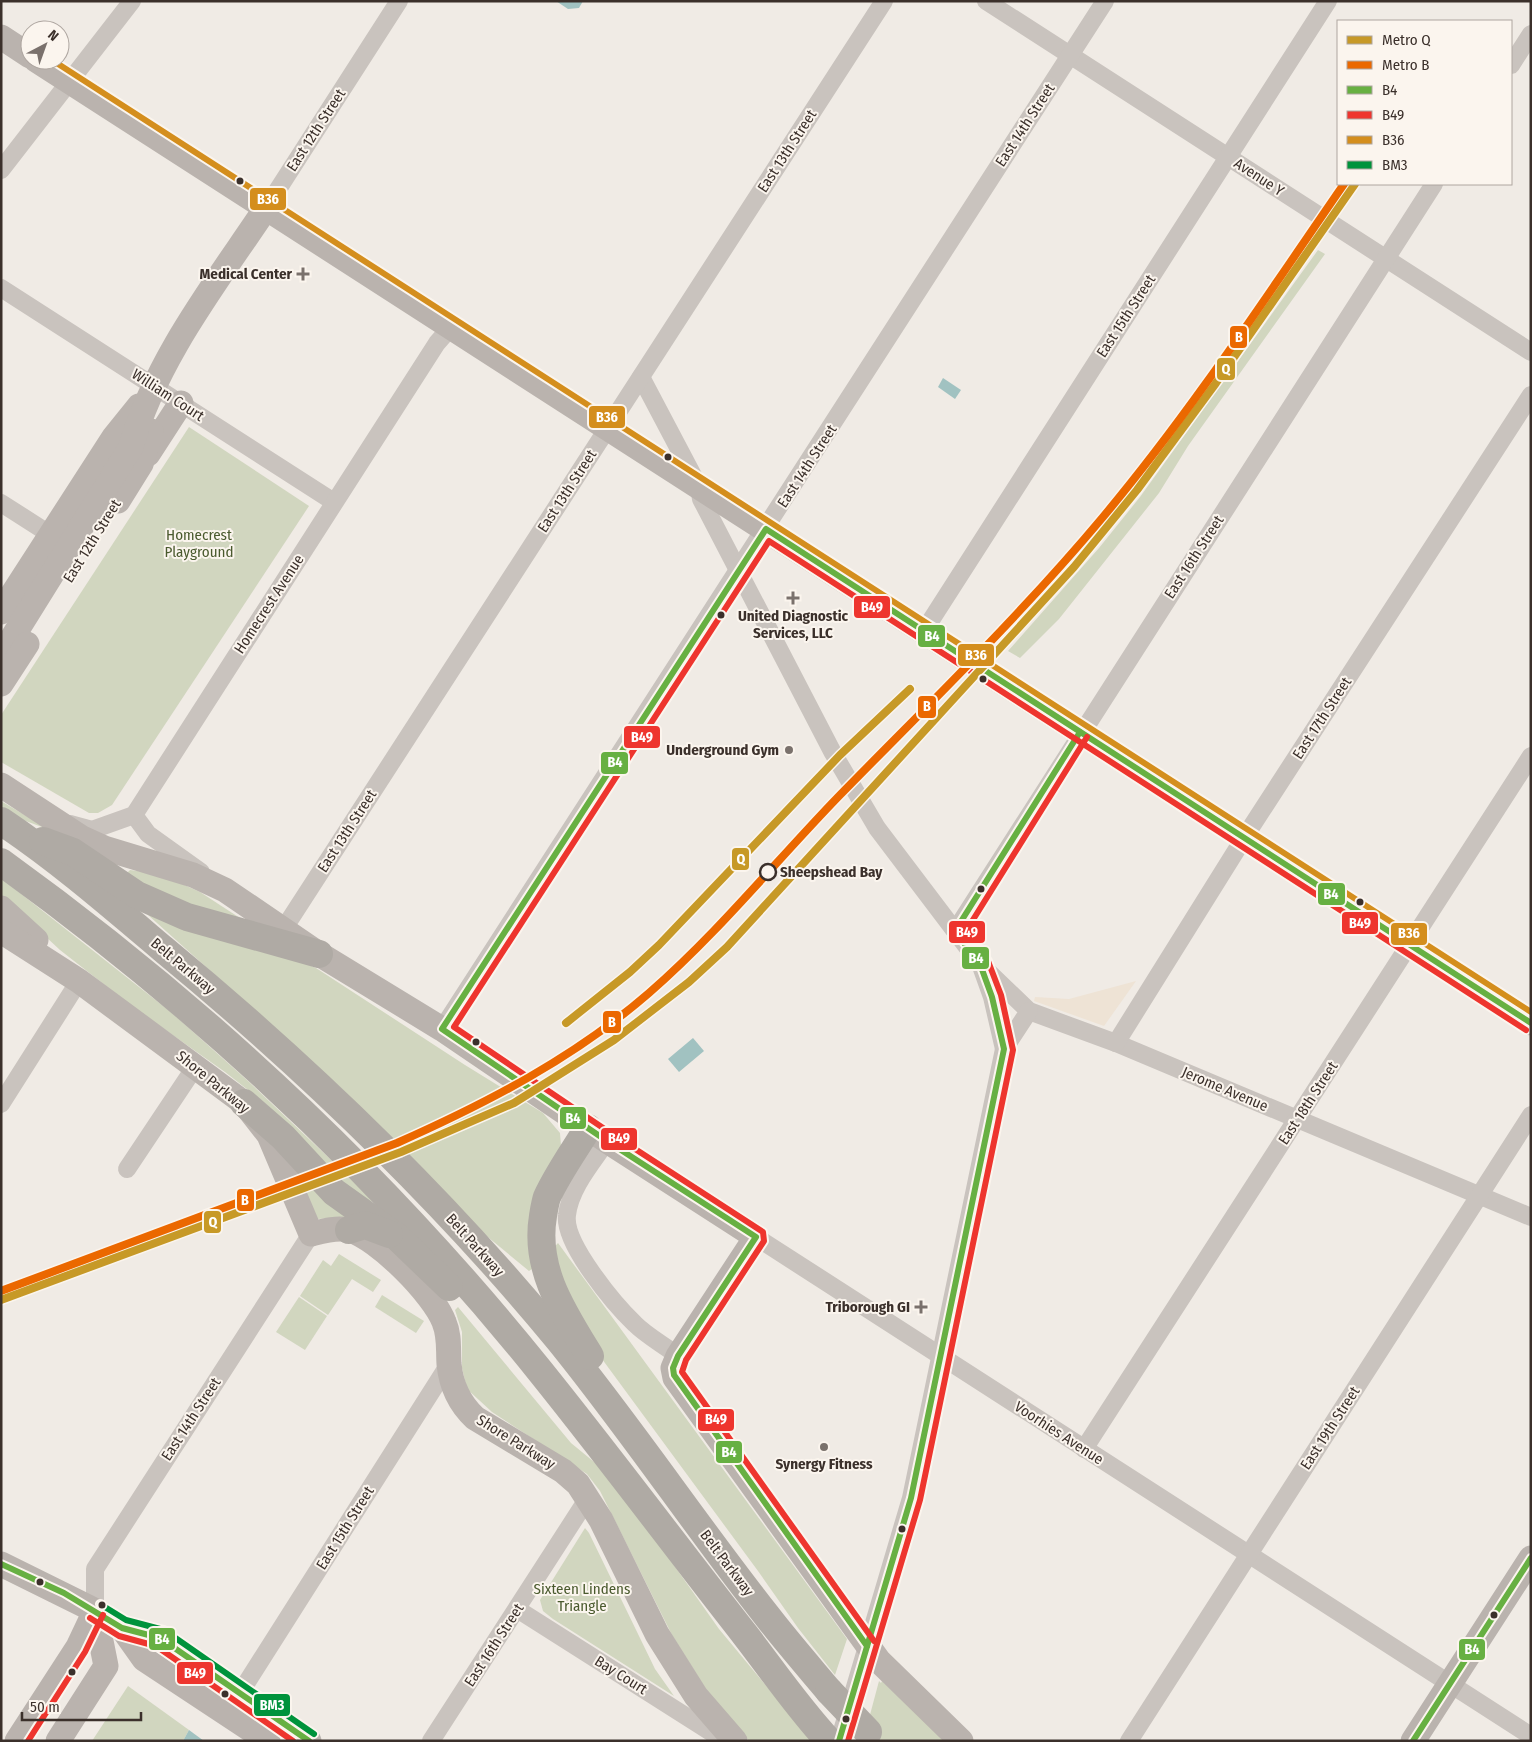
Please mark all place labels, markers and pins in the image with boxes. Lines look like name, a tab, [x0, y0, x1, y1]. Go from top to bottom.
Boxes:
unlabelled marker	[235, 176, 245, 186]
place label: Medical Center	[199, 265, 293, 283]
marker: Medical Center	[296, 267, 310, 281]
unlabelled marker	[663, 452, 673, 462]
marker: United Diagnostic Services, LLC	[786, 591, 800, 605]
place label: United Diagnostic Services, LLC	[738, 607, 849, 642]
unlabelled marker	[716, 610, 726, 620]
unlabelled marker	[978, 674, 988, 684]
place label: Underground Gym	[666, 741, 779, 759]
marker: Underground Gym	[783, 744, 795, 756]
marker: Sheepshead Bay	[759, 863, 777, 881]
place label: Sheepshead Bay	[780, 863, 883, 881]
unlabelled marker	[976, 884, 986, 894]
unlabelled marker	[1355, 897, 1365, 907]
unlabelled marker	[471, 1037, 481, 1047]
place label: Triborough GI	[825, 1298, 910, 1316]
marker: Triborough GI	[914, 1300, 928, 1314]
marker: Synergy Fitness	[818, 1441, 830, 1453]
place label: Synergy Fitness	[775, 1455, 873, 1473]
unlabelled marker	[897, 1524, 907, 1534]
unlabelled marker	[35, 1577, 45, 1587]
unlabelled marker	[97, 1600, 107, 1610]
unlabelled marker	[1489, 1610, 1499, 1620]
unlabelled marker	[67, 1667, 77, 1677]
unlabelled marker	[220, 1689, 230, 1699]
unlabelled marker	[841, 1714, 851, 1724]

